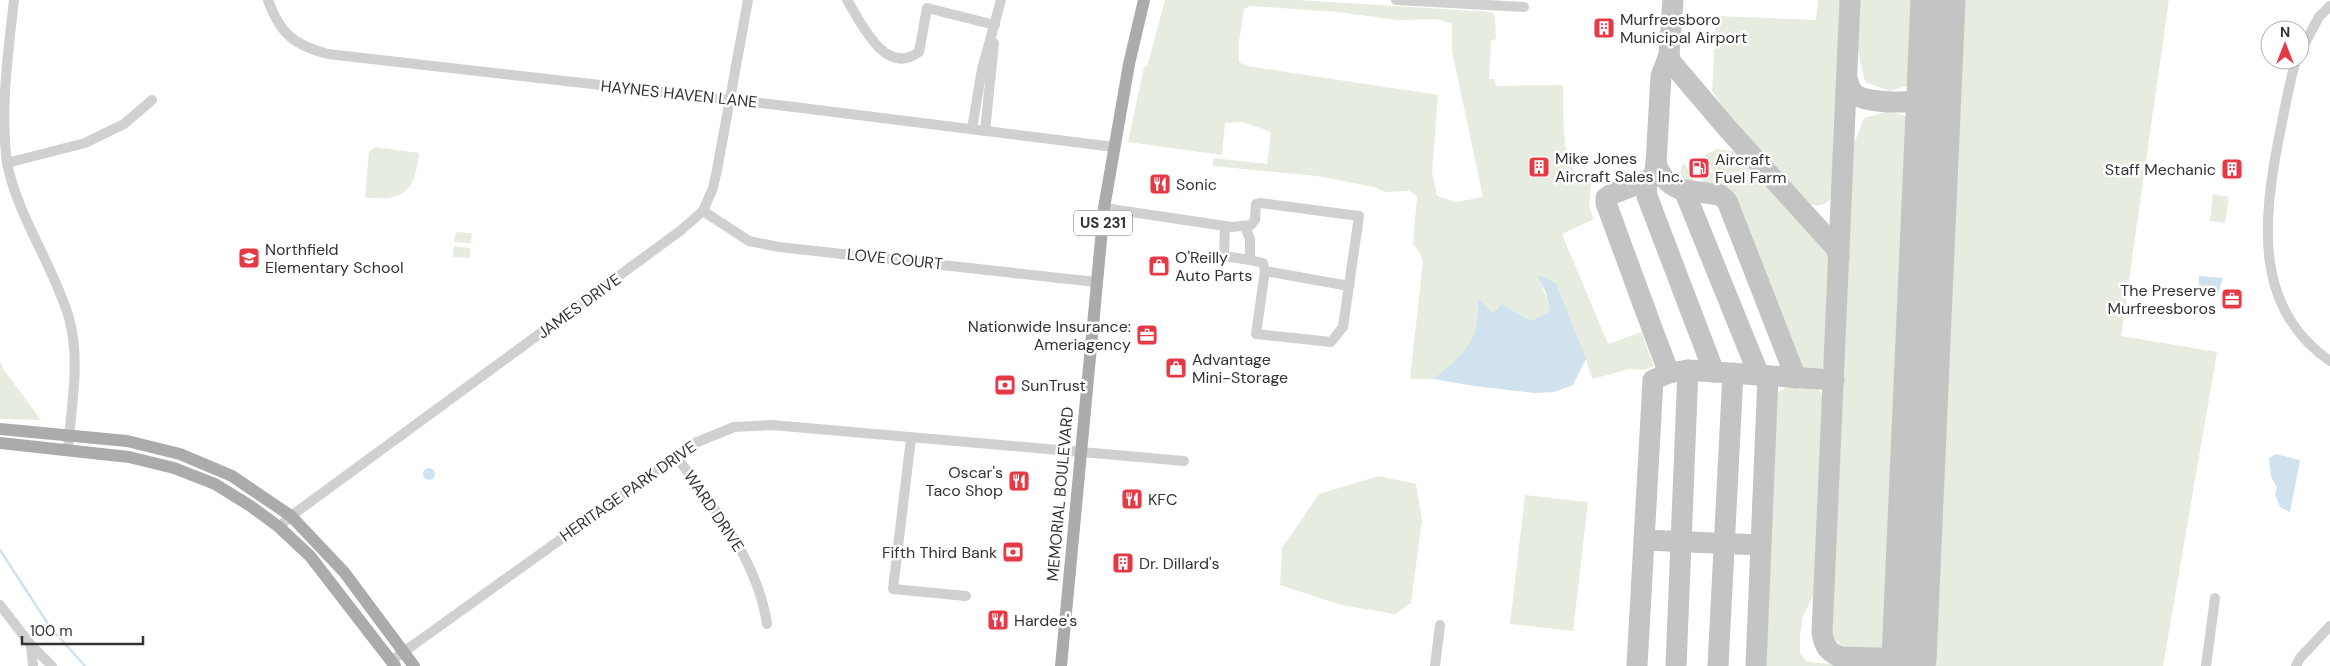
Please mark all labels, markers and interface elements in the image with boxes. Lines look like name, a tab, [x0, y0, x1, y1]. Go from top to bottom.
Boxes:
place label: Murfreesboro Municipal Airport	[1620, 9, 1747, 48]
building icon: Murfreesboro Municipal Airport	[1592, 16, 1616, 40]
north arrow	[2260, 20, 2310, 70]
text: N	[2280, 23, 2290, 41]
street label: HAYNES HAVEN LANE	[600, 75, 758, 113]
place label: Mike Jones Aircraft Sales Inc.	[1555, 148, 1683, 187]
place label: Aircraft Fuel Farm	[1715, 149, 1787, 188]
building icon: Mike Jones Aircraft Sales Inc.	[1527, 155, 1551, 179]
fuel station icon: Aircraft Fuel Farm	[1687, 156, 1711, 180]
building icon: Staff Mechanic	[2220, 157, 2244, 181]
place label: Staff Mechanic	[2105, 159, 2216, 180]
restaurant icon: Sonic	[1148, 172, 1172, 196]
place label: Sonic	[1176, 174, 1217, 195]
road number: US 231	[1074, 210, 1132, 236]
place label: Northfield Elementary School	[265, 239, 403, 278]
street label: LOVE COURT	[846, 244, 944, 274]
school or university icon: Northfield Elementary School	[237, 246, 261, 270]
place label: O'Reilly Auto Parts	[1175, 247, 1252, 286]
shop icon: O'Reilly Auto Parts	[1147, 254, 1171, 278]
street label: JAMES DRIVE	[533, 269, 625, 343]
place label: The Preserve Murfreesboros	[2108, 280, 2216, 319]
office icon: The Preserve Murfreesboros	[2220, 287, 2244, 311]
place label: Nationwide Insurance: Ameriagency	[968, 316, 1131, 355]
office icon: Nationwide Insurance: Ameriagency	[1135, 323, 1159, 347]
place label: Advantage Mini-Storage	[1192, 349, 1288, 388]
shop icon: Advantage Mini-Storage	[1164, 356, 1188, 380]
bank icon: SunTrust	[993, 373, 1017, 397]
place label: SunTrust	[1021, 375, 1086, 396]
street label: MEMORIAL BOULEVARD	[1042, 406, 1078, 582]
street label: HERITAGE PARK DRIVE	[556, 436, 700, 546]
place label: Oscar's Taco Shop	[926, 462, 1003, 501]
street label: WARD DRIVE	[679, 466, 749, 556]
restaurant icon: Oscar's Taco Shop	[1007, 469, 1031, 493]
restaurant icon: KFC	[1120, 487, 1144, 511]
place label: KFC	[1148, 489, 1177, 510]
bank icon: Fifth Third Bank	[1001, 540, 1025, 564]
place label: Fifth Third Bank	[882, 542, 997, 563]
building icon: Dr. Dillard's	[1111, 551, 1135, 575]
place label: Dr. Dillard's	[1139, 553, 1220, 574]
restaurant icon: Hardee's	[986, 608, 1010, 632]
place label: Hardee's	[1014, 610, 1077, 631]
scale bar	[22, 614, 144, 646]
text: 100 m	[30, 621, 73, 641]

